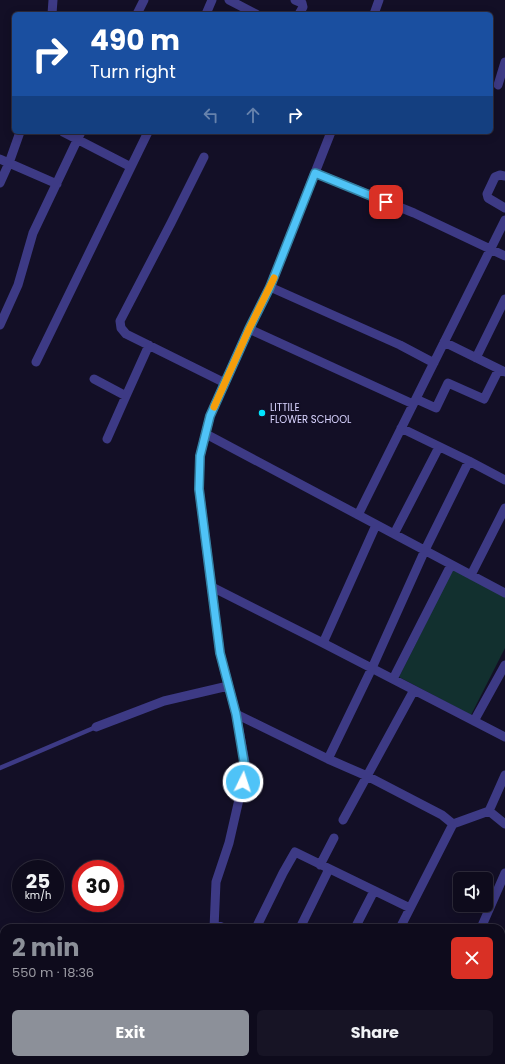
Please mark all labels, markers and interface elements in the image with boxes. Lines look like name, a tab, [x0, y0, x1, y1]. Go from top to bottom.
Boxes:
text: 490 m	[90, 21, 180, 60]
icon: right	[24, 28, 76, 80]
text: Turn right	[90, 59, 176, 84]
icon: left	[200, 104, 222, 126]
icon: ahead	[242, 104, 264, 126]
icon: right	[284, 104, 306, 126]
pin	[369, 185, 403, 219]
icon: arrive	[375, 191, 397, 213]
place label: LITTILE FLOWER SCHOOL	[270, 400, 352, 427]
marker: LITTILE FLOWER SCHOOL	[257, 408, 267, 418]
position arrow	[222, 761, 264, 803]
speed limit sign: 30	[72, 860, 124, 912]
text: 25	[26, 867, 50, 895]
map controls	[453, 872, 493, 912]
button: sound	[453, 872, 493, 912]
text: km/h	[25, 888, 51, 903]
text: 2 min	[12, 931, 79, 964]
button: close	[451, 937, 493, 979]
text: 550 m · 18:36	[12, 963, 94, 982]
button: Exit	[12, 1010, 249, 1056]
button: Share	[257, 1010, 493, 1056]

